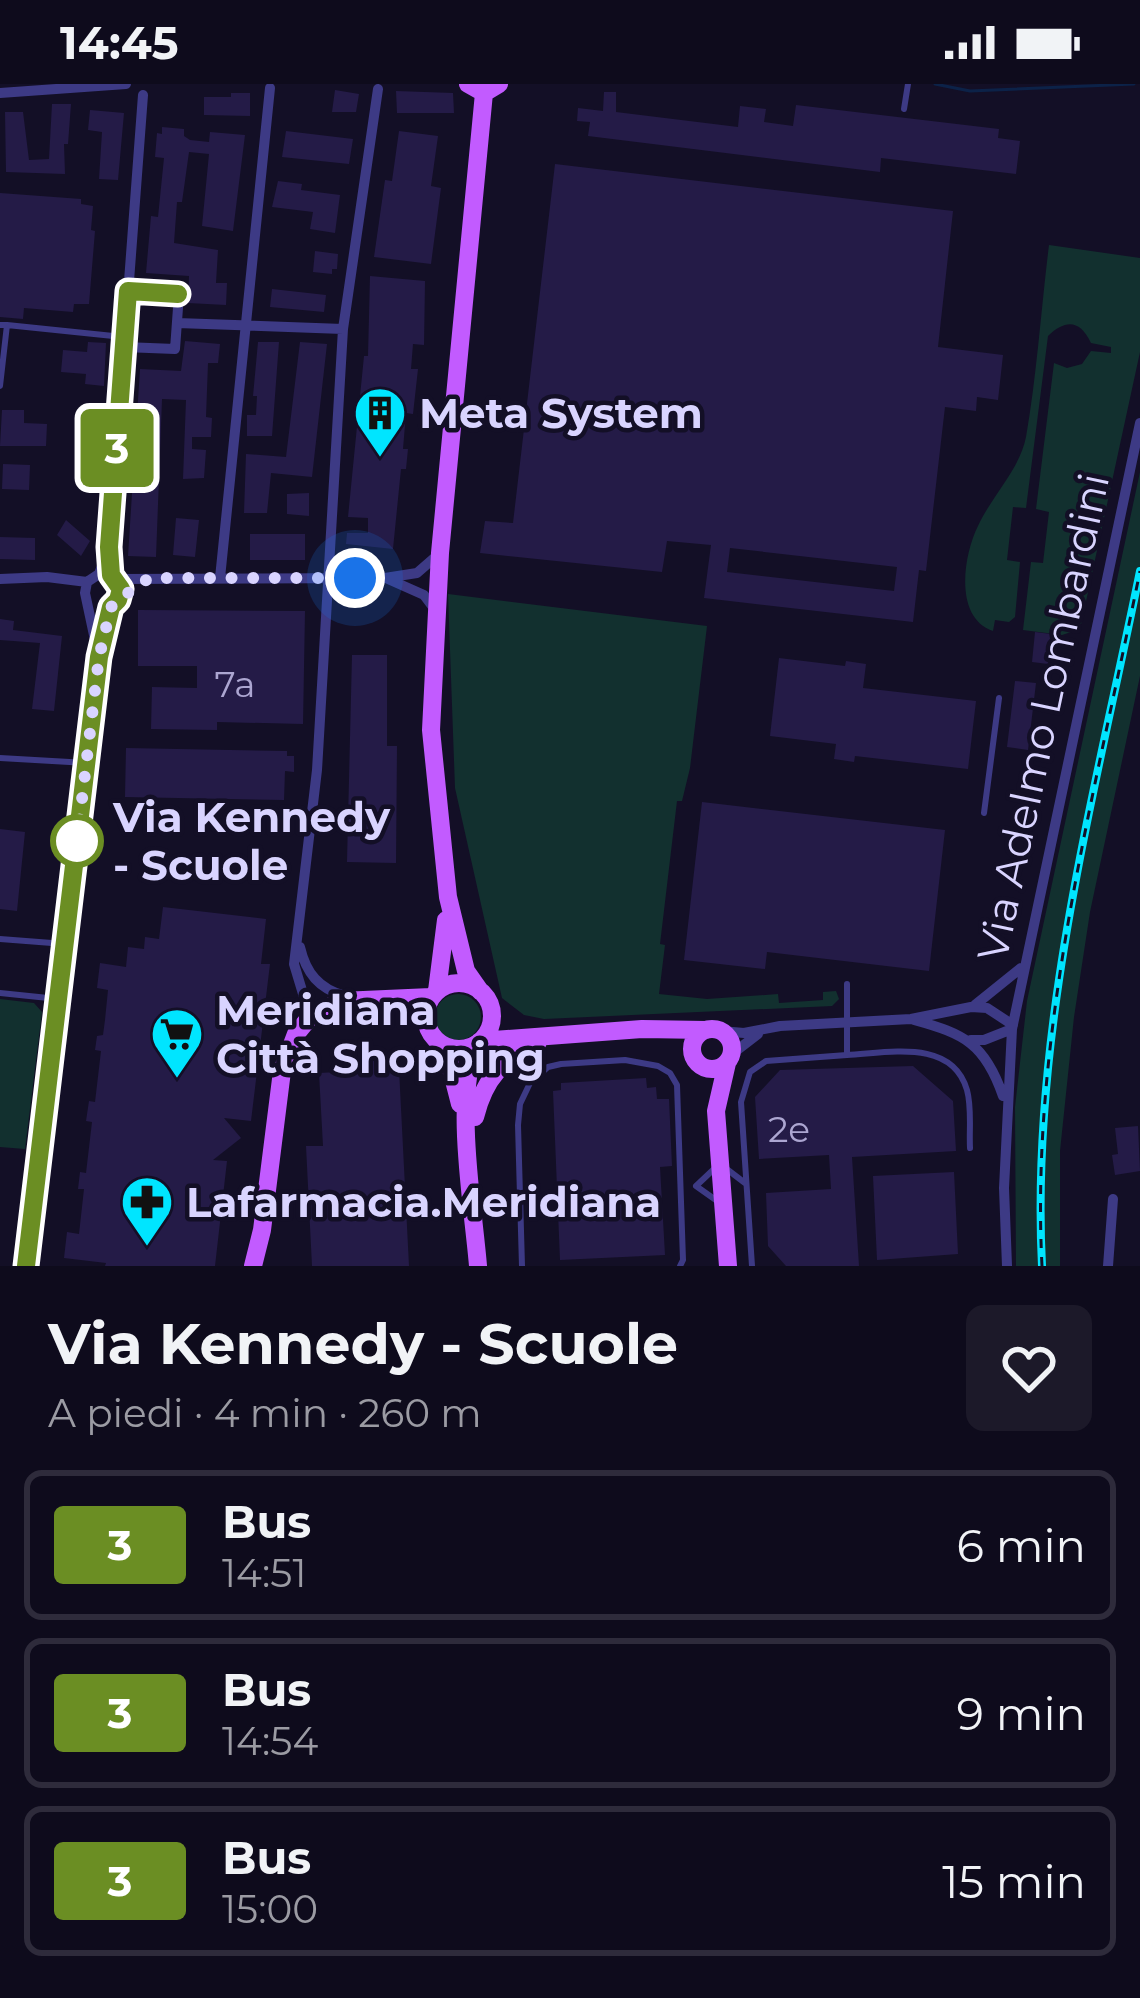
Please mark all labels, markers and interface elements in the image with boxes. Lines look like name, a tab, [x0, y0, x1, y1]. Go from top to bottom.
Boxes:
text: 14:45	[60, 15, 179, 70]
building icon: Meta System	[352, 385, 408, 459]
place label: Meta System	[419, 387, 703, 439]
line badge: 3	[78, 409, 156, 487]
text: 3	[105, 422, 129, 474]
street label: Via Adelmo Lombardini	[966, 469, 1120, 965]
your location	[325, 548, 385, 608]
house number: 7a	[214, 662, 256, 706]
place label: Via Kennedy - Scuole	[112, 791, 391, 891]
marker: Via Kennedy - Scuole	[52, 816, 102, 866]
place label: Meridiana Città Shopping	[216, 984, 545, 1084]
supermarket icon: Meridiana Città Shopping	[149, 1006, 205, 1080]
house number: 2e	[768, 1107, 810, 1151]
pharmacy icon: Lafarmacia.Meridiana	[119, 1174, 175, 1248]
place label: Lafarmacia.Meridiana	[186, 1176, 661, 1228]
button: heart	[966, 1305, 1092, 1431]
text: Via Kennedy - Scuole	[48, 1309, 678, 1378]
text: A piedi · 4 min · 260 m	[48, 1389, 482, 1437]
text: Bus	[222, 1494, 311, 1549]
text: 6 min	[957, 1518, 1086, 1573]
text: 3	[108, 1519, 132, 1571]
text: 14:51	[222, 1549, 307, 1597]
text: Bus	[222, 1662, 311, 1717]
text: 9 min	[957, 1686, 1086, 1741]
text: 3	[108, 1687, 132, 1739]
text: 14:54	[222, 1717, 318, 1765]
text: Bus	[222, 1830, 311, 1885]
text: 15 min	[942, 1854, 1086, 1909]
text: 3	[108, 1855, 132, 1907]
text: 15:00	[222, 1885, 318, 1933]

